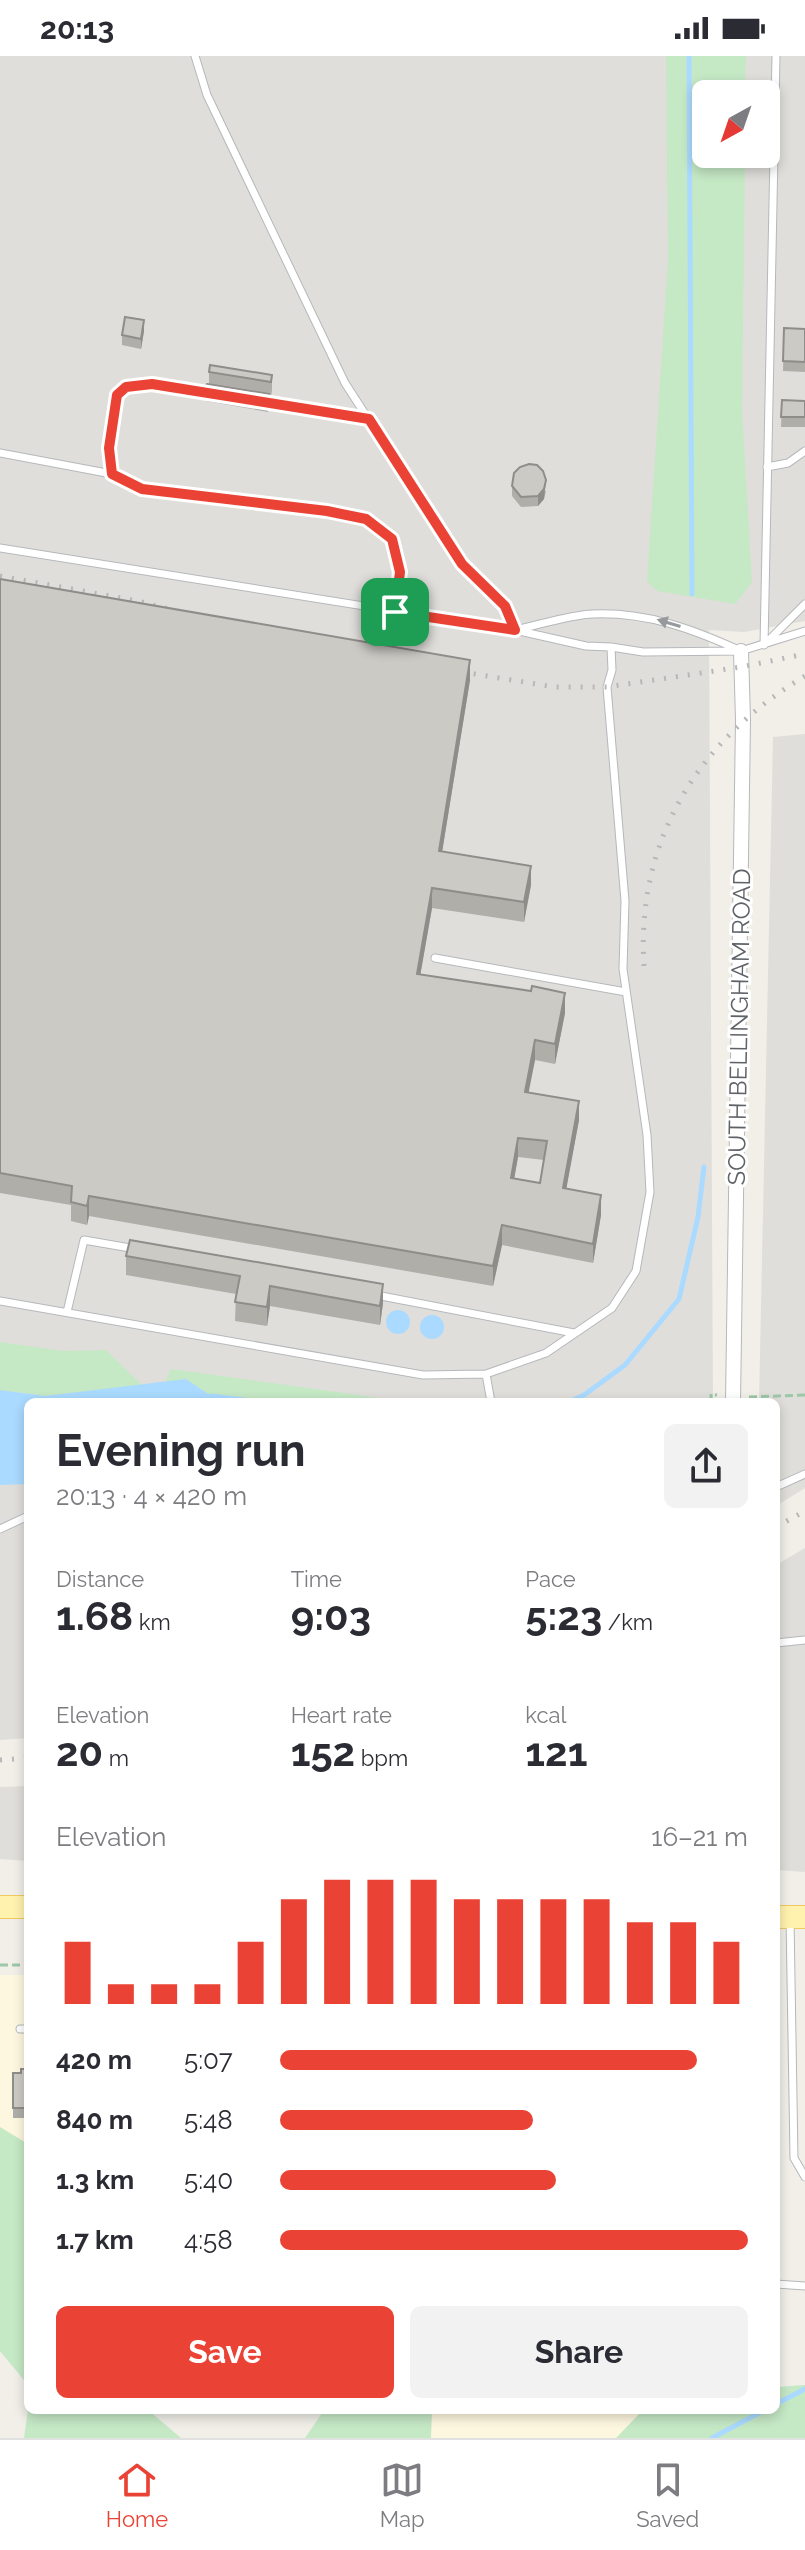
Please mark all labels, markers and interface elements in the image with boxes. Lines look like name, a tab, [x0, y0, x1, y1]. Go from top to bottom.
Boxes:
text: 20:13	[40, 11, 114, 46]
north arrow	[692, 80, 780, 168]
map controls	[692, 80, 780, 168]
pin	[361, 578, 429, 646]
icon: arrive	[373, 590, 417, 634]
one-way arrow	[657, 616, 681, 629]
street label: SOUTH BELLINGHAM ROAD	[722, 868, 756, 1186]
button: share	[664, 1424, 748, 1508]
text: Evening run	[56, 1425, 305, 1476]
text: 20:13 · 4 × 420 m	[56, 1481, 247, 1511]
text: Distance	[56, 1566, 144, 1592]
text: Time	[291, 1566, 342, 1592]
text: Pace	[525, 1566, 576, 1592]
text: 1.68	[56, 1592, 133, 1639]
text: 9:03	[291, 1592, 371, 1639]
text: 5:23	[525, 1592, 602, 1639]
text: km	[133, 1609, 171, 1635]
text: /km	[602, 1609, 653, 1635]
text: Elevation	[56, 1702, 149, 1728]
text: Heart rate	[291, 1702, 392, 1728]
text: kcal	[525, 1702, 566, 1728]
text: 20	[56, 1728, 103, 1775]
text: 152	[291, 1728, 355, 1775]
text: 121	[525, 1728, 587, 1775]
text: m	[103, 1745, 129, 1771]
text: bpm	[355, 1745, 408, 1771]
text: Elevation	[56, 1822, 166, 1852]
text: 16–21 m	[651, 1822, 748, 1852]
text: 420 m	[56, 2045, 132, 2075]
text: 5:07	[184, 2045, 233, 2075]
text: 840 m	[56, 2105, 133, 2135]
text: 5:48	[184, 2105, 233, 2135]
text: 1.3 km	[56, 2165, 134, 2195]
text: 5:40	[184, 2165, 233, 2195]
text: 1.7 km	[56, 2225, 134, 2255]
text: 4:58	[184, 2225, 233, 2255]
button: Save	[56, 2306, 394, 2398]
button: Share	[410, 2306, 748, 2398]
tab: Home	[106, 2458, 168, 2532]
tab: Map	[380, 2458, 425, 2532]
tab: Saved	[636, 2458, 699, 2532]

